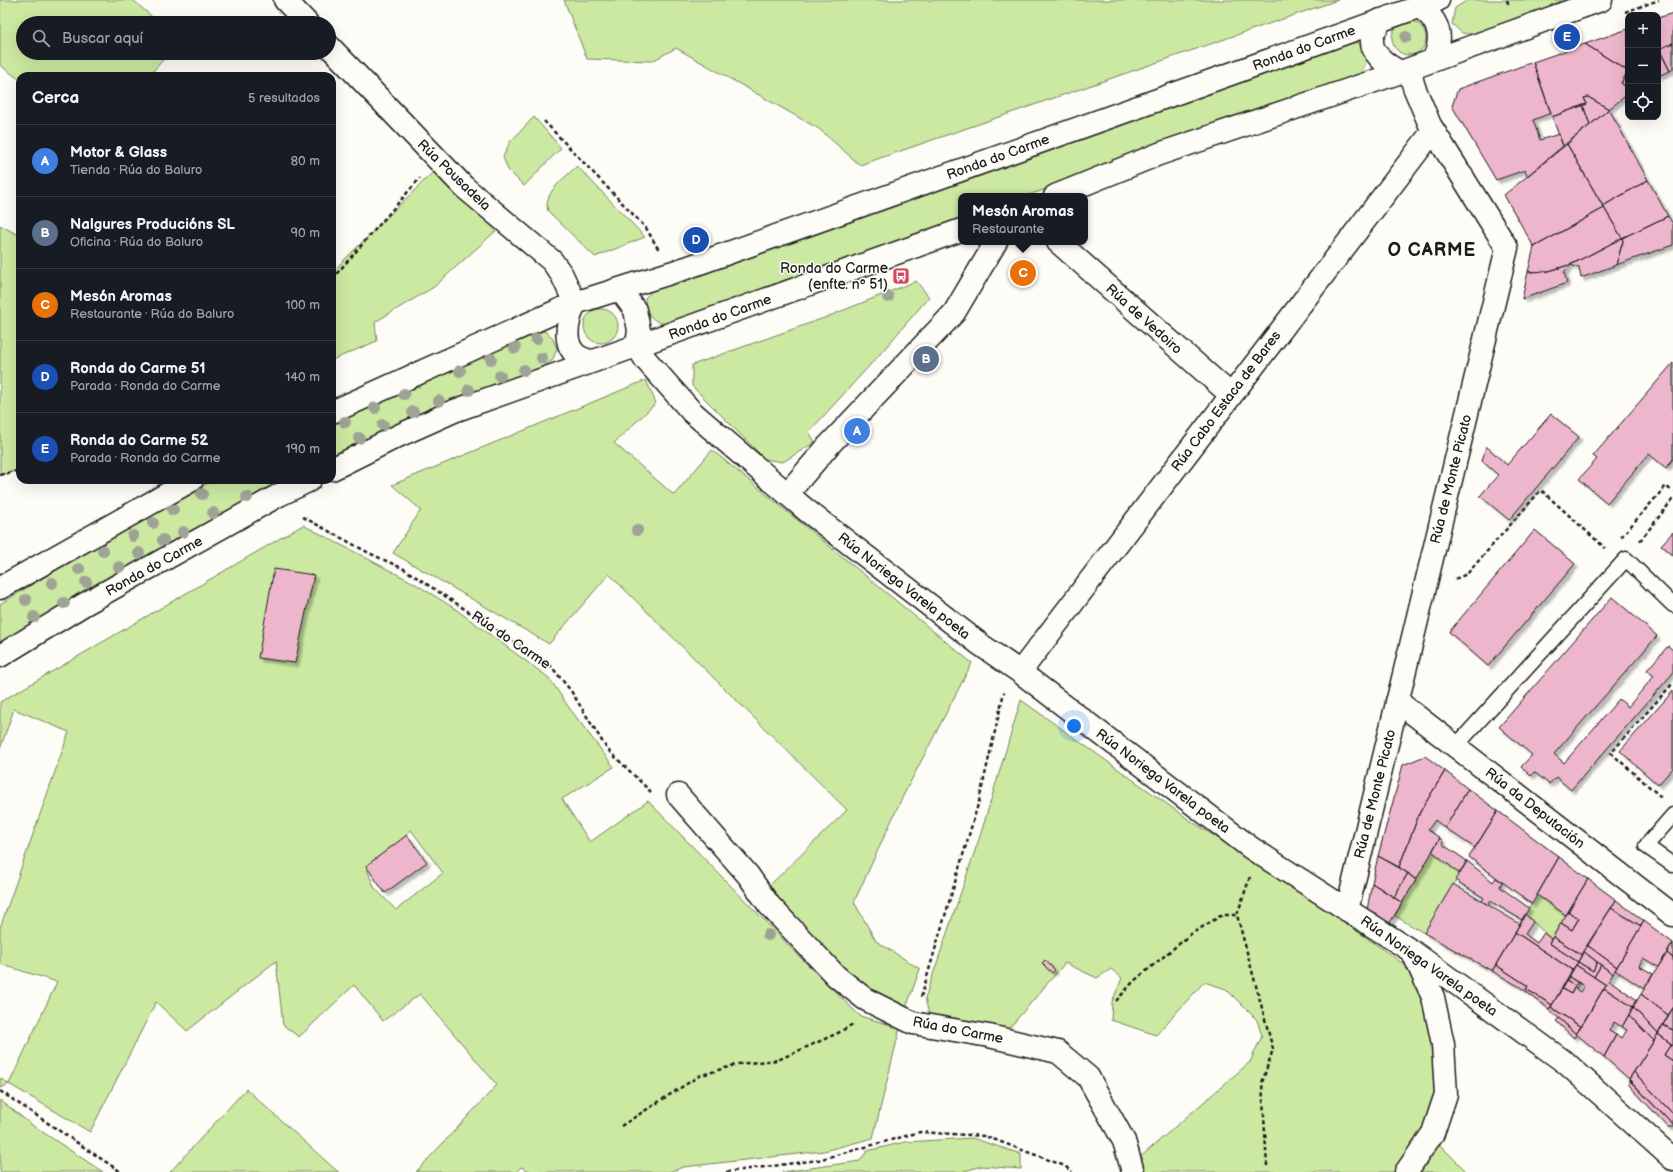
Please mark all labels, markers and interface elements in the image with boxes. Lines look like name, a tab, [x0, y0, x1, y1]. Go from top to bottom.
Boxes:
map controls	[1625, 12, 1661, 120]
button: +	[1625, 12, 1661, 48]
search box	[16, 16, 336, 60]
street label: Ronda do Carme	[1250, 22, 1358, 74]
pin: E	[1554, 22, 1580, 52]
icon: search	[30, 27, 52, 49]
text: Buscar aquí	[62, 29, 143, 48]
button: −	[1625, 48, 1661, 84]
button: locate	[1625, 84, 1661, 120]
text: Cerca	[32, 88, 79, 108]
text: 5 resultados	[248, 90, 320, 106]
street label: Ronda do Carme	[944, 131, 1052, 183]
street label: Rúa Pousadela	[414, 136, 494, 214]
text: Motor & Glass	[70, 143, 167, 162]
text: A	[41, 153, 49, 169]
text: 80 m	[291, 153, 320, 169]
text: Tienda · Rúa do Baluro	[70, 162, 202, 178]
popup	[958, 193, 1088, 245]
text: Mesón Aromas	[972, 202, 1074, 221]
text: Nalgures Producións SL	[70, 215, 235, 234]
text: Restaurante	[972, 221, 1044, 237]
text: B	[40, 225, 50, 241]
text: 90 m	[291, 225, 320, 241]
pin: D	[683, 225, 709, 255]
text: Oficina · Rúa do Baluro	[70, 234, 203, 250]
district label: O CARME	[1388, 240, 1476, 261]
pin: C	[1010, 258, 1036, 288]
place label: Ronda do Carme (enfte. nº 51)	[780, 260, 888, 293]
bus stop icon: Ronda do Carme (enfte. nº 51)	[891, 266, 911, 286]
street label: Rúa de Vedoiro	[1102, 280, 1186, 358]
text: Mesón Aromas	[70, 287, 172, 306]
street label: Ronda do Carme	[666, 291, 774, 343]
text: C	[40, 297, 50, 313]
text: 100 m	[285, 297, 320, 313]
text: Restaurante · Rúa do Baluro	[70, 306, 234, 322]
street label: Rúa Cabo Estaca de Bares	[1168, 327, 1284, 475]
pin: B	[913, 344, 939, 374]
text: Ronda do Carme 51	[70, 359, 206, 378]
text: D	[40, 369, 50, 385]
text: 140 m	[285, 369, 320, 385]
text: Parada · Ronda do Carme	[70, 378, 220, 394]
street label: Rúa de Monte Picato	[1427, 413, 1475, 545]
pin: A	[844, 416, 870, 446]
text: Ronda do Carme 52	[70, 431, 208, 450]
text: E	[41, 441, 49, 457]
text: 190 m	[286, 441, 320, 457]
text: Parada · Ronda do Carme	[70, 450, 220, 466]
street label: Rúa Noriega Varela poeta	[834, 529, 974, 643]
street label: Ronda do Carme	[103, 532, 205, 600]
street label: Rúa do Carme	[468, 607, 554, 673]
your location	[1064, 716, 1084, 736]
street label: Rúa Noriega Varela poeta	[1093, 725, 1233, 837]
street label: Rúa de Monte Picato	[1351, 728, 1399, 860]
street label: Rúa da Deputación	[1482, 764, 1588, 852]
street label: Rúa Noriega Varela poeta	[1357, 912, 1501, 1020]
street label: Rúa do Carme	[911, 1013, 1005, 1047]

